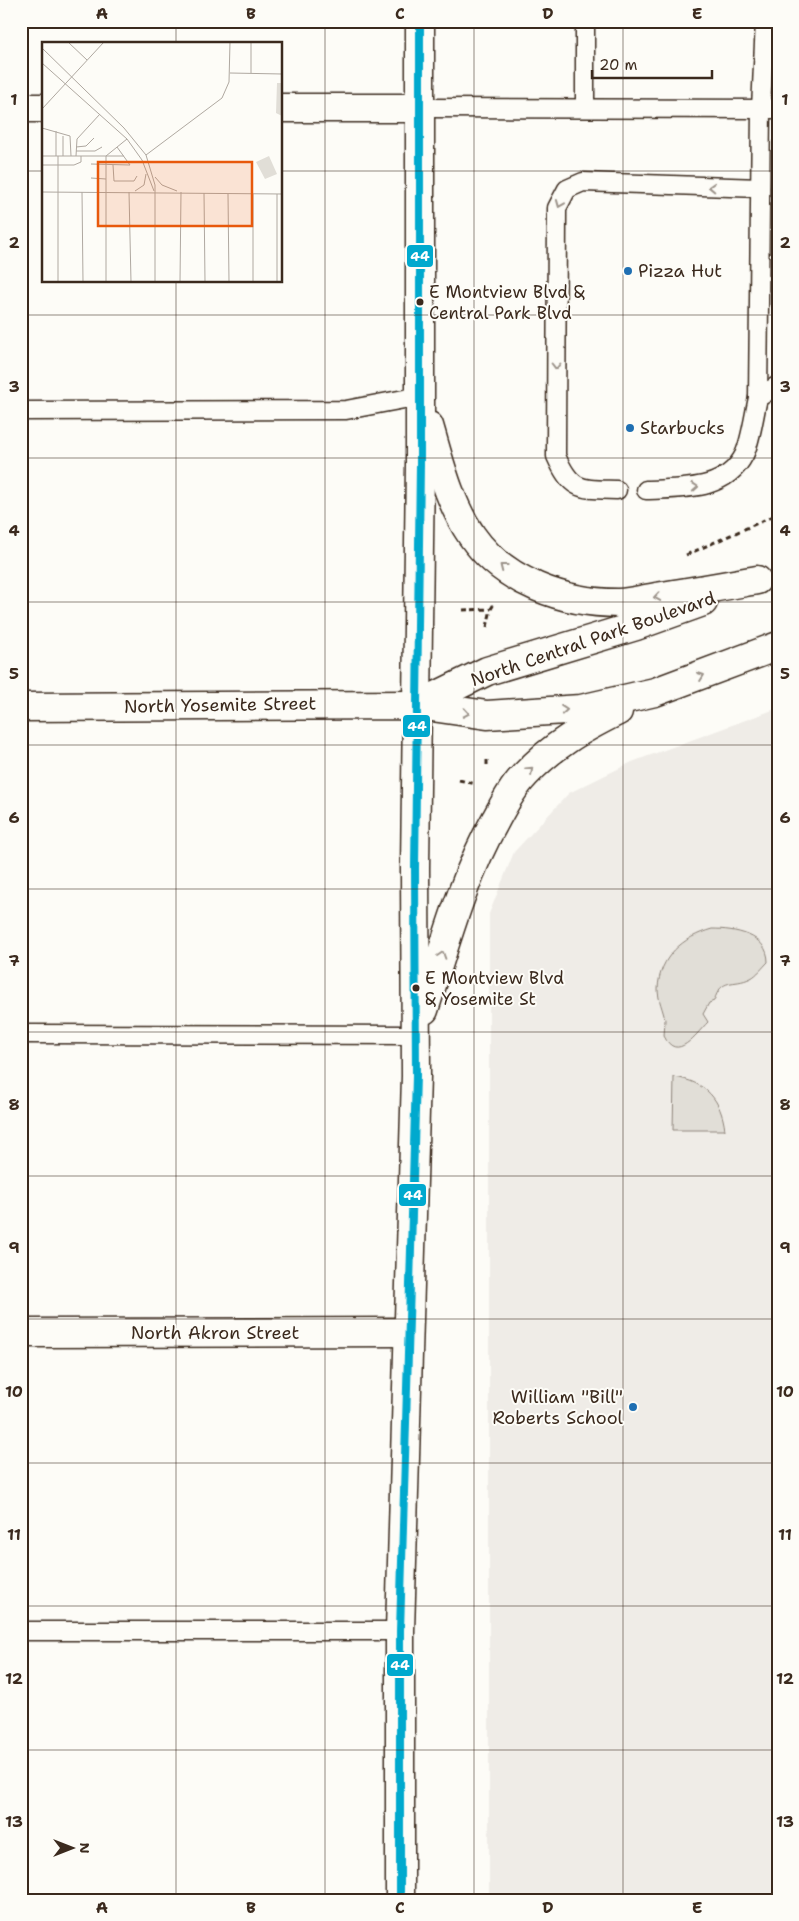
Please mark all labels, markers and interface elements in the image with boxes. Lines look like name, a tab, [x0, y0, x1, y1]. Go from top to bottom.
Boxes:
text: A	[96, 3, 108, 24]
text: B	[246, 3, 256, 24]
text: C	[395, 3, 405, 24]
text: D	[542, 3, 554, 24]
text: E	[692, 3, 702, 24]
inset map	[42, 42, 282, 282]
scale bar	[592, 48, 712, 80]
text: 20 m	[599, 55, 638, 75]
text: 1	[10, 89, 18, 110]
text: 1	[781, 89, 789, 110]
one-way arrow	[707, 181, 715, 192]
one-way arrow	[556, 199, 567, 208]
text: 2	[8, 232, 20, 253]
text: 2	[779, 232, 791, 253]
line badge: 44	[406, 244, 434, 268]
text: 44	[410, 247, 430, 265]
place label: Pizza Hut	[638, 259, 722, 283]
marker: Pizza Hut	[622, 265, 634, 277]
place label: E Montview Blvd & Central Park Blvd	[429, 281, 585, 324]
marker: E Montview Blvd & Central Park Blvd	[415, 297, 425, 307]
one-way arrow	[551, 362, 561, 370]
text: 3	[8, 376, 20, 397]
text: 3	[779, 376, 791, 397]
place label: Starbucks	[640, 416, 725, 440]
marker: Starbucks	[624, 422, 636, 434]
one-way arrow	[691, 481, 699, 492]
text: 4	[8, 520, 20, 541]
text: 4	[779, 520, 791, 541]
one-way arrow	[500, 564, 509, 572]
street label: North Central Park Boulevard	[467, 586, 719, 692]
one-way arrow	[653, 592, 662, 602]
text: 5	[9, 663, 19, 684]
text: 5	[780, 663, 790, 684]
one-way arrow	[696, 672, 705, 682]
street label: North Yosemite Street	[124, 691, 317, 719]
one-way arrow	[560, 705, 568, 716]
one-way arrow	[462, 708, 471, 718]
line badge: 44	[402, 714, 431, 738]
text: 44	[407, 717, 427, 735]
one-way arrow	[524, 767, 533, 776]
text: 6	[8, 807, 20, 828]
text: 6	[779, 807, 791, 828]
text: 7	[8, 950, 20, 971]
text: 7	[779, 950, 791, 971]
one-way arrow	[436, 952, 446, 960]
place label: E Montview Blvd & Yosemite St	[425, 967, 564, 1010]
marker: E Montview Blvd & Yosemite St	[411, 983, 421, 993]
text: 8	[8, 1094, 20, 1115]
text: 8	[779, 1094, 791, 1115]
line badge: 44	[398, 1183, 427, 1207]
text: 44	[403, 1186, 423, 1204]
text: 9	[8, 1237, 20, 1258]
text: 9	[779, 1237, 791, 1258]
street label: North Akron Street	[131, 1321, 299, 1345]
text: 10	[5, 1381, 23, 1402]
text: 10	[776, 1381, 794, 1402]
place label: William "Bill" Roberts School	[492, 1385, 624, 1430]
marker: William "Bill" Roberts School	[627, 1401, 639, 1413]
text: 11	[7, 1524, 21, 1545]
text: 11	[778, 1524, 792, 1545]
line badge: 44	[386, 1653, 414, 1677]
text: 44	[390, 1656, 410, 1674]
text: 12	[5, 1668, 23, 1689]
text: 12	[776, 1668, 794, 1689]
text: 13	[5, 1811, 23, 1832]
text: 13	[776, 1811, 794, 1832]
north arrow	[48, 1824, 98, 1874]
text: N	[76, 1842, 94, 1854]
text: A	[96, 1897, 108, 1918]
text: B	[246, 1897, 256, 1918]
text: C	[395, 1897, 405, 1918]
text: D	[542, 1897, 554, 1918]
text: E	[692, 1897, 702, 1918]

